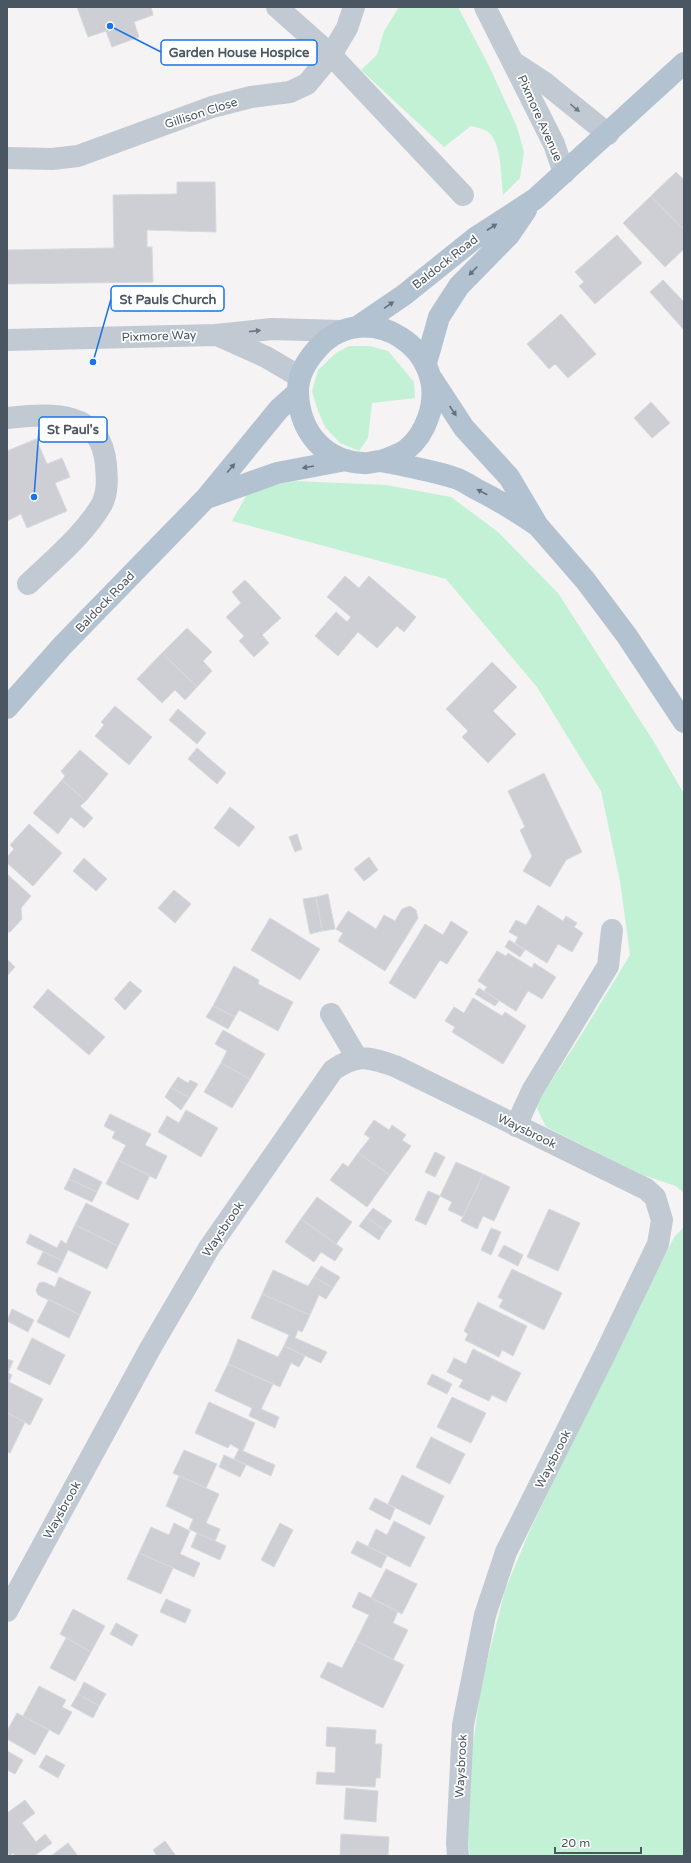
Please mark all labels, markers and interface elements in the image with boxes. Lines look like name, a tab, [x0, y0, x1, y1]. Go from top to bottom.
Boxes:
callout: Garden House Hospice	[161, 40, 317, 65]
text: Garden House Hospice	[169, 45, 310, 61]
street label: Pixmore Avenue	[515, 73, 565, 164]
street label: Gillison Close	[163, 95, 239, 131]
one-way arrow	[569, 104, 580, 112]
one-way arrow	[487, 223, 497, 231]
street label: Baldock Road	[410, 232, 480, 292]
one-way arrow	[468, 266, 478, 276]
callout: St Pauls Church	[111, 286, 224, 311]
text: St Pauls Church	[120, 292, 217, 308]
one-way arrow	[384, 301, 394, 309]
street label: Pixmore Way	[121, 328, 197, 344]
one-way arrow	[249, 328, 261, 334]
one-way arrow	[449, 406, 457, 416]
callout: St Paul's	[39, 417, 107, 442]
text: St Paul's	[47, 422, 99, 438]
one-way arrow	[226, 463, 235, 474]
one-way arrow	[302, 464, 314, 470]
one-way arrow	[476, 489, 488, 495]
street label: Baldock Road	[72, 569, 138, 635]
street label: Waysbrook	[495, 1111, 559, 1151]
street label: Waysbrook	[199, 1198, 247, 1259]
street label: Waysbrook	[532, 1427, 574, 1491]
street label: Waysbrook	[40, 1478, 84, 1541]
street label: Waysbrook	[452, 1733, 470, 1798]
scale bar	[555, 1829, 641, 1855]
text: 20 m	[561, 1836, 590, 1850]

